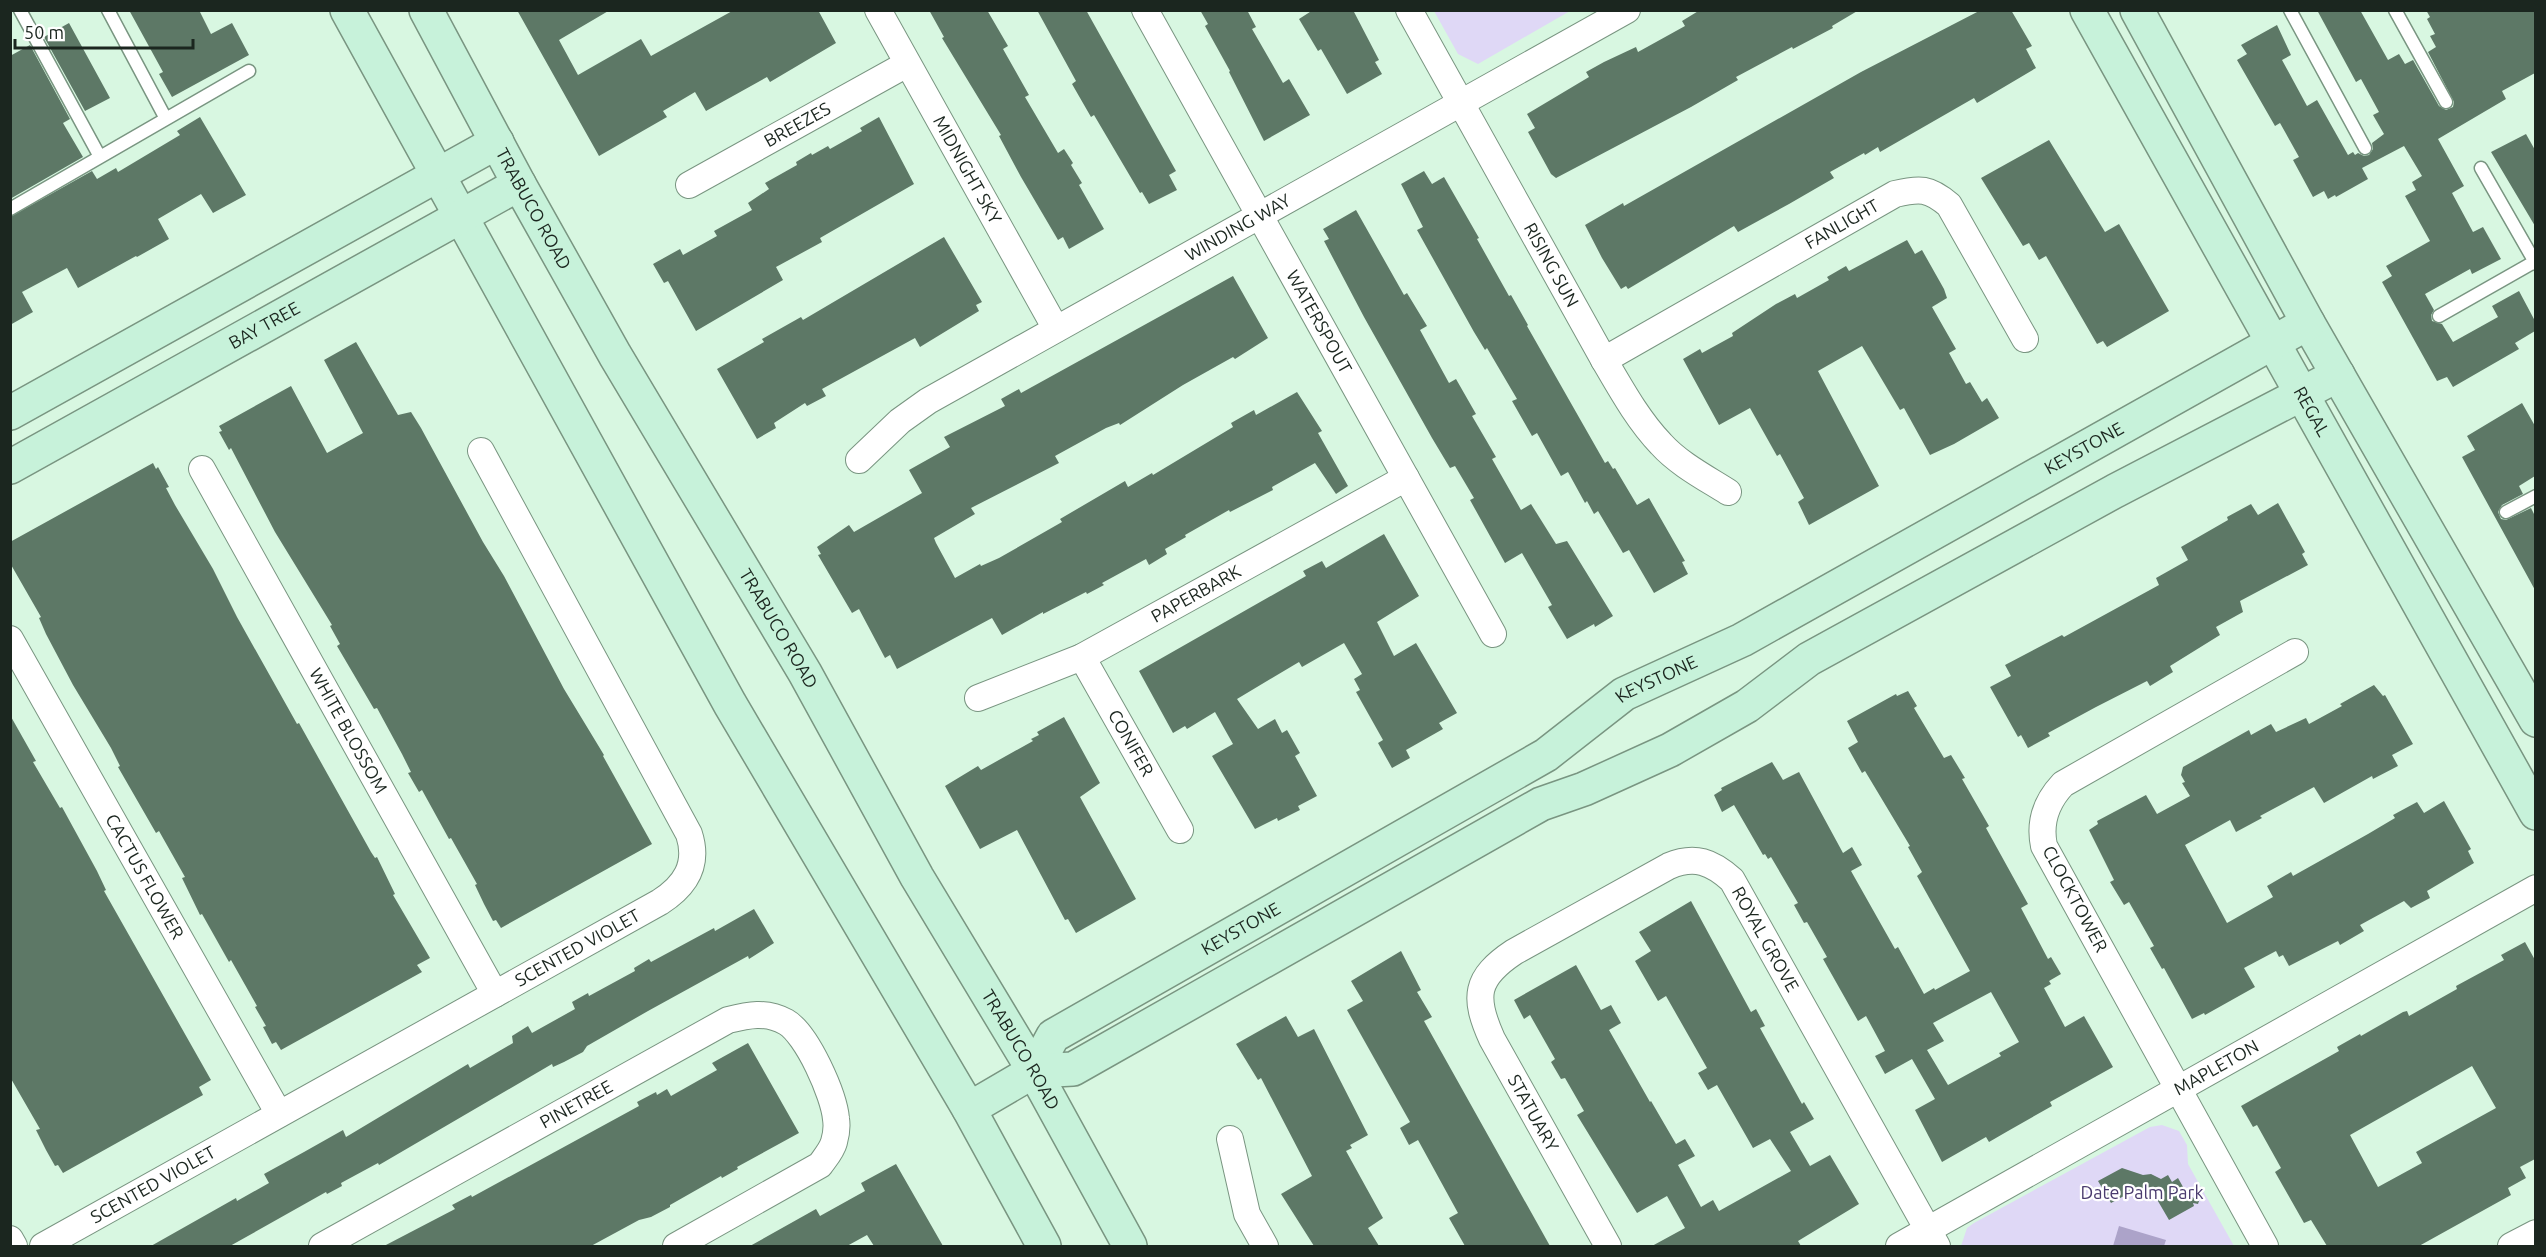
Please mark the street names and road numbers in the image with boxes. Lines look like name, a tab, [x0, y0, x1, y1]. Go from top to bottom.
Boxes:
street label: BREEZES	[760, 98, 834, 150]
street label: MIDNIGHT SKY	[930, 112, 1006, 227]
street label: TRABUCO ROAD	[493, 144, 576, 273]
street label: WINDING WAY	[1181, 189, 1294, 264]
street label: FANLIGHT	[1801, 194, 1882, 252]
street label: RISING SUN	[1521, 219, 1583, 310]
street label: WATERSPOUT	[1283, 266, 1356, 376]
street label: BAY TREE	[225, 297, 303, 352]
street label: REGAL	[2290, 383, 2334, 439]
street label: KEYSTONE	[2040, 417, 2127, 478]
street label: PAPERBARK	[1147, 560, 1244, 626]
street label: TRABUCO ROAD	[736, 565, 822, 691]
street label: KEYSTONE	[1611, 651, 1700, 706]
street label: WHITE BLOSSOM	[306, 664, 392, 797]
street label: CONIFER	[1105, 706, 1158, 779]
street label: CACTUS FLOWER	[102, 810, 189, 942]
street label: CLOCKTOWER	[2039, 842, 2112, 955]
street label: ROYAL GROVE	[1729, 883, 1803, 995]
street label: KEYSTONE	[1197, 898, 1283, 958]
street label: SCENTED VIOLET	[511, 904, 643, 990]
street label: TRABUCO ROAD	[978, 986, 1064, 1113]
street label: MAPLETON	[2170, 1035, 2262, 1099]
street label: STATUARY	[1505, 1071, 1563, 1155]
street label: PINETREE	[536, 1075, 616, 1132]
street label: SCENTED VIOLET	[87, 1141, 218, 1227]

